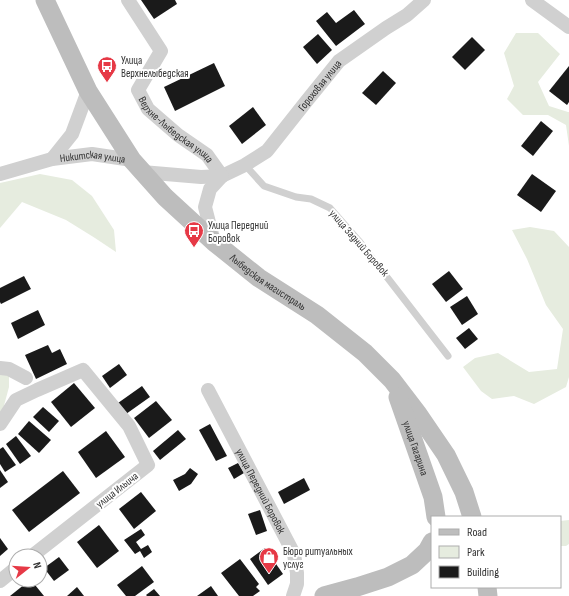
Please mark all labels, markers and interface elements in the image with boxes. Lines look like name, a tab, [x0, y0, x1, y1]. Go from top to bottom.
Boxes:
place label: Улица Верхнелыбедская	[121, 54, 189, 80]
bus stop icon: Улица Верхнелыбедская	[96, 55, 118, 83]
street label: Гороховая улица	[295, 57, 344, 113]
street label: Верхне-Лыбедская улица	[136, 94, 217, 165]
street label: Никитская улица	[59, 147, 126, 165]
street label: улица Задний Боровок	[326, 207, 392, 280]
place label: Улица Передний Боровок	[208, 219, 269, 245]
bus stop icon: Улица Передний Боровок	[183, 220, 205, 248]
street label: Лыбедская магистраль	[227, 250, 309, 313]
street label: улица Гагарина	[400, 419, 431, 477]
street label: улица Передний Боровок	[233, 446, 289, 536]
street label: улица Ильича	[93, 469, 141, 511]
legend	[431, 516, 561, 588]
text: Road	[467, 525, 487, 540]
place label: Бюро ритуальных услуг	[283, 545, 353, 571]
text: Park	[467, 545, 485, 560]
shop icon: Бюро ритуальных услуг	[258, 546, 280, 574]
north arrow	[8, 548, 48, 588]
text: N	[30, 561, 44, 570]
text: Building	[467, 565, 499, 580]

